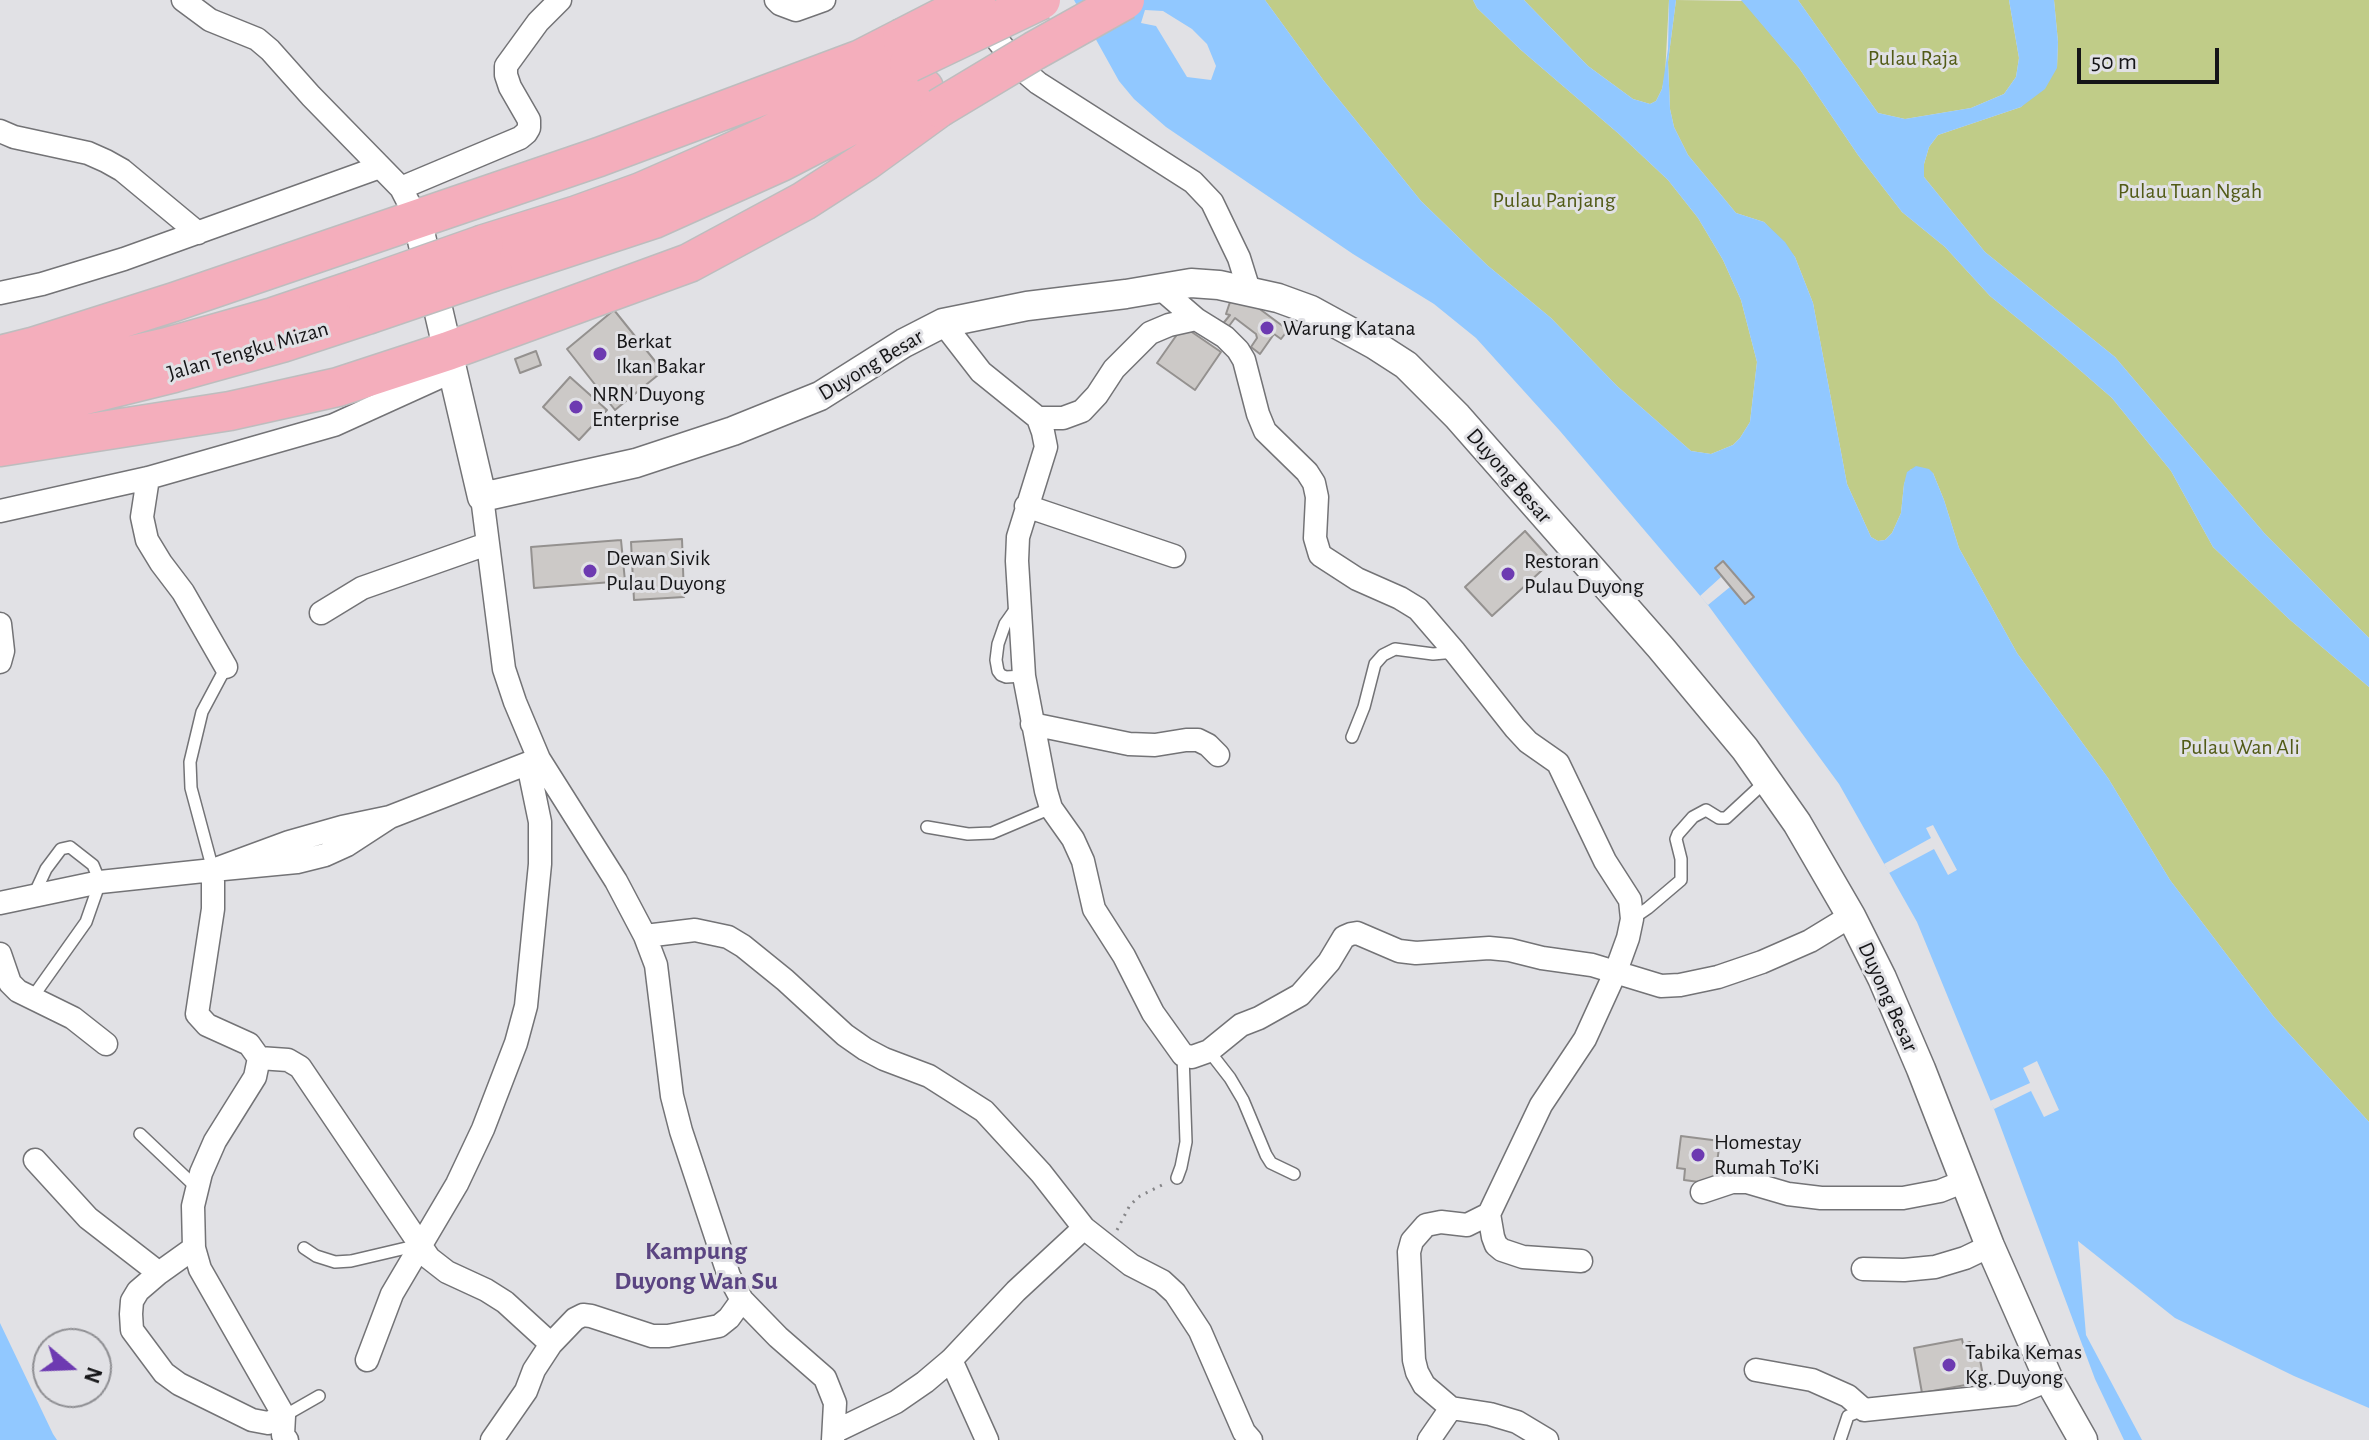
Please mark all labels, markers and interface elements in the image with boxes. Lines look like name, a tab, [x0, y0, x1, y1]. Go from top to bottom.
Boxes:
scale bar	[2081, 32, 2223, 82]
park label: Pulau Raja	[1868, 45, 1958, 71]
text: 50 m	[2091, 50, 2137, 74]
park label: Pulau Tuan Ngah	[2118, 178, 2262, 204]
park label: Pulau Panjang	[1493, 187, 1615, 213]
street label: Jalan Tengku Mizan	[164, 315, 332, 387]
place label: Warung Katana	[1283, 315, 1416, 341]
marker: Warung Katana	[1258, 319, 1276, 337]
street label: Duyong Besar	[814, 323, 928, 407]
place label: Berkat Ikan Bakar	[616, 328, 705, 380]
marker: Berkat Ikan Bakar	[591, 345, 609, 363]
place label: NRN Duyong Enterprise	[592, 381, 705, 432]
marker: NRN Duyong Enterprise	[567, 398, 585, 416]
street label: Duyong Besar	[1461, 423, 1557, 529]
place label: Dewan Sivik Pulau Duyong	[606, 545, 726, 596]
place label: Restoran Pulau Duyong	[1524, 548, 1644, 600]
marker: Dewan Sivik Pulau Duyong	[581, 562, 599, 580]
marker: Restoran Pulau Duyong	[1499, 565, 1517, 583]
park label: Pulau Wan Ali	[2180, 734, 2300, 760]
street label: Duyong Besar	[1852, 938, 1924, 1056]
place label: Homestay Rumah To’Ki	[1714, 1129, 1820, 1180]
marker: Homestay Rumah To’Ki	[1689, 1146, 1707, 1164]
district label: Kampung Duyong Wan Su	[614, 1235, 778, 1296]
north arrow	[32, 1328, 112, 1408]
place label: Tabika Kemas Kg. Duyong	[1965, 1339, 2082, 1390]
marker: Tabika Kemas Kg. Duyong	[1940, 1356, 1958, 1374]
text: N	[80, 1364, 106, 1386]

